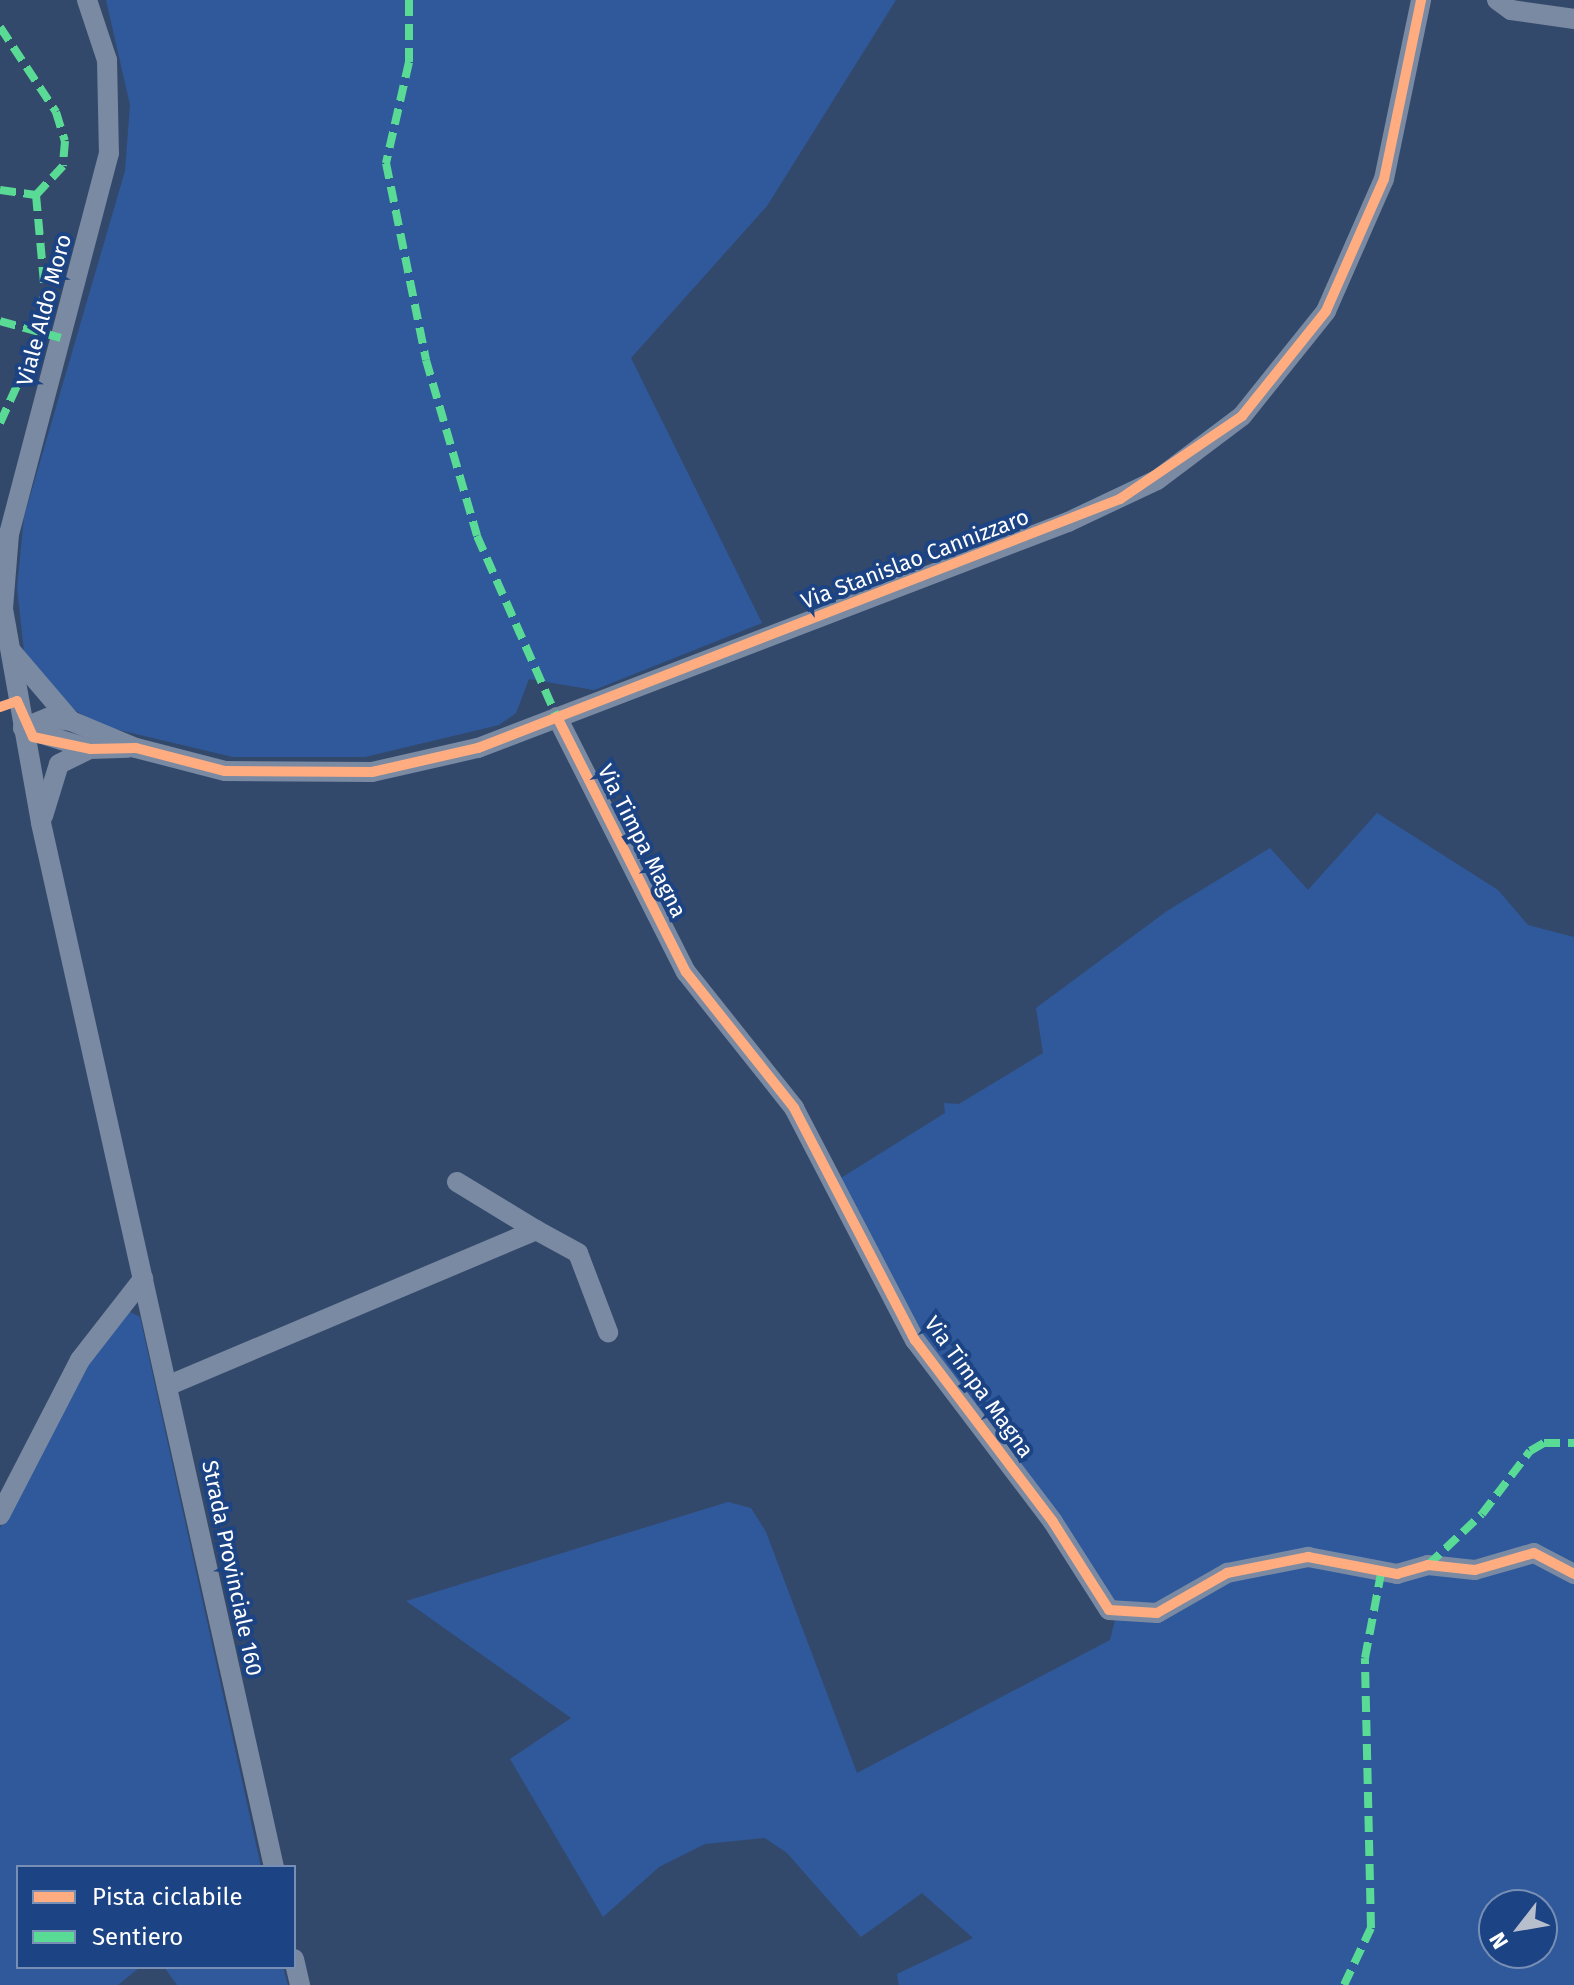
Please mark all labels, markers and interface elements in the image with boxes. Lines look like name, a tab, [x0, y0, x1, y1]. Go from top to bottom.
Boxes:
street label: Viale Aldo Moro	[11, 231, 77, 389]
street label: Via Stanislao Cannizzaro	[797, 503, 1033, 615]
street label: Via Timpa Magna	[592, 760, 692, 922]
street label: Via Timpa Magna	[919, 1311, 1039, 1463]
street label: Strada Provinciale 160	[196, 1458, 268, 1678]
legend	[16, 1865, 296, 1969]
text: Pista ciclabile	[92, 1883, 243, 1911]
north arrow	[1478, 1889, 1558, 1969]
text: Sentiero	[92, 1923, 183, 1951]
text: N	[1483, 1927, 1514, 1954]

